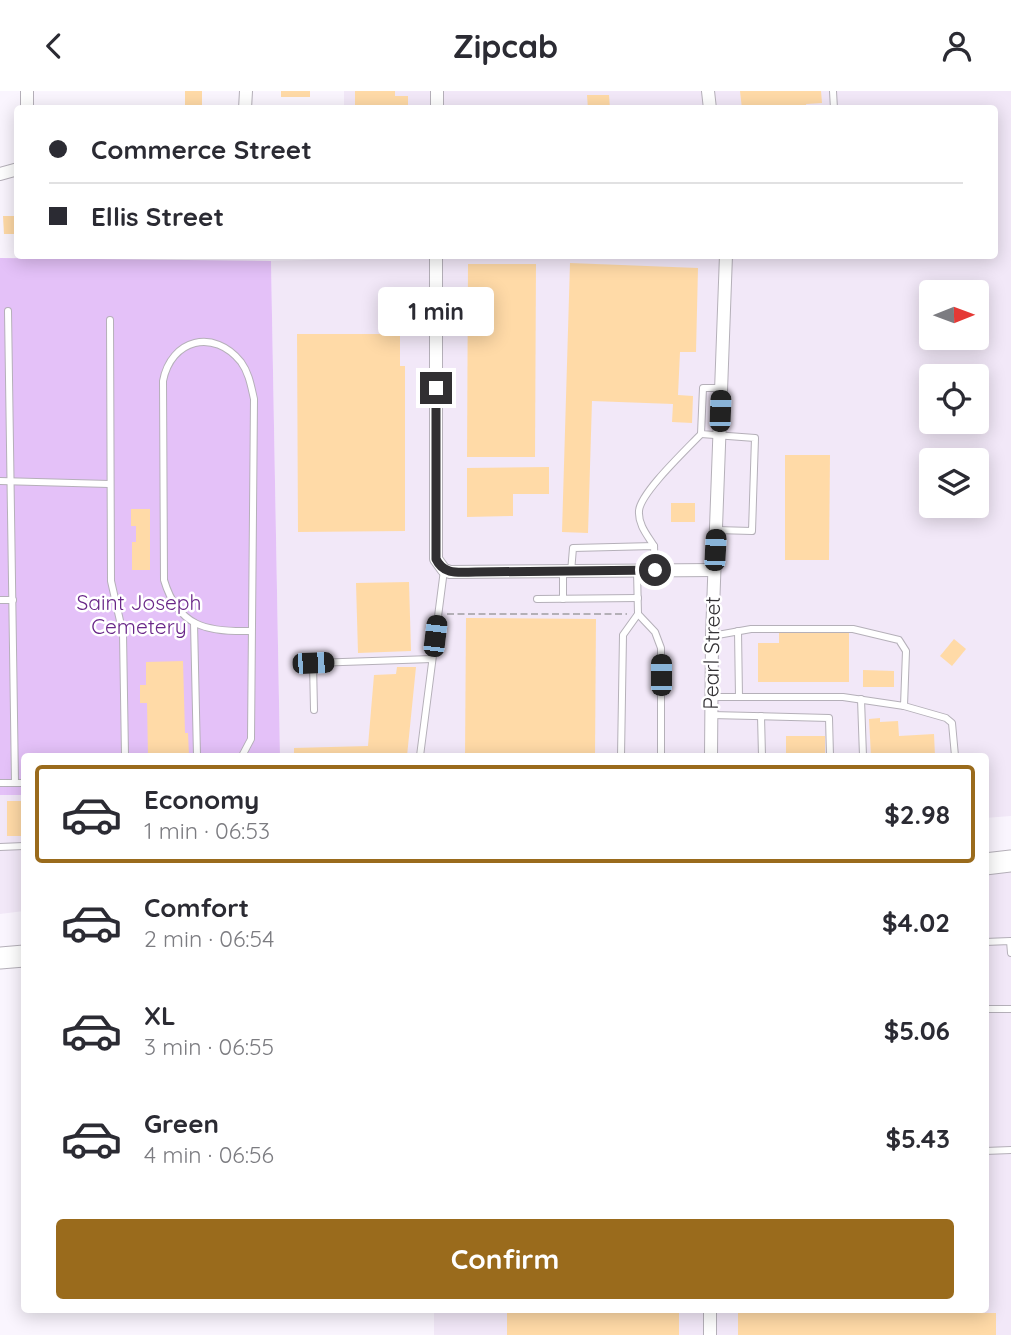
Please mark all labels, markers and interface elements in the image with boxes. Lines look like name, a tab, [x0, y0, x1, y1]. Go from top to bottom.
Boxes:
text: Zipcab	[453, 26, 558, 66]
icon: back	[35, 27, 73, 65]
icon: person	[938, 27, 976, 65]
text: Commerce Street	[91, 133, 312, 166]
text: Ellis Street	[91, 200, 224, 233]
north arrow	[919, 280, 989, 350]
map controls	[919, 280, 989, 518]
callout: 1 min	[378, 287, 494, 335]
text: 1 min	[408, 297, 464, 326]
button: locate	[919, 364, 989, 434]
route end	[420, 372, 452, 404]
car	[709, 390, 732, 432]
button: layers	[919, 448, 989, 518]
car	[704, 528, 727, 572]
route start	[639, 554, 671, 586]
park label: Saint Joseph Cemetery	[76, 589, 202, 639]
street label: Pearl Street	[697, 596, 725, 710]
car	[423, 614, 448, 658]
car	[292, 652, 335, 674]
car	[651, 654, 672, 696]
icon: car	[60, 783, 123, 846]
text: Economy	[144, 783, 259, 816]
text: $2.98	[884, 798, 950, 831]
text: 1 min · 06:53	[144, 816, 270, 845]
icon: car	[60, 891, 123, 954]
text: Comfort	[144, 891, 249, 924]
text: $4.02	[882, 906, 950, 939]
text: 2 min · 06:54	[144, 924, 274, 953]
icon: car	[60, 999, 123, 1062]
text: XL	[144, 999, 176, 1032]
text: $5.06	[884, 1014, 950, 1047]
text: 3 min · 06:55	[144, 1032, 274, 1061]
icon: car	[60, 1107, 123, 1170]
text: Green	[144, 1107, 219, 1140]
text: $5.43	[886, 1122, 950, 1155]
text: 4 min · 06:56	[144, 1140, 274, 1169]
button: Confirm	[56, 1219, 954, 1299]

